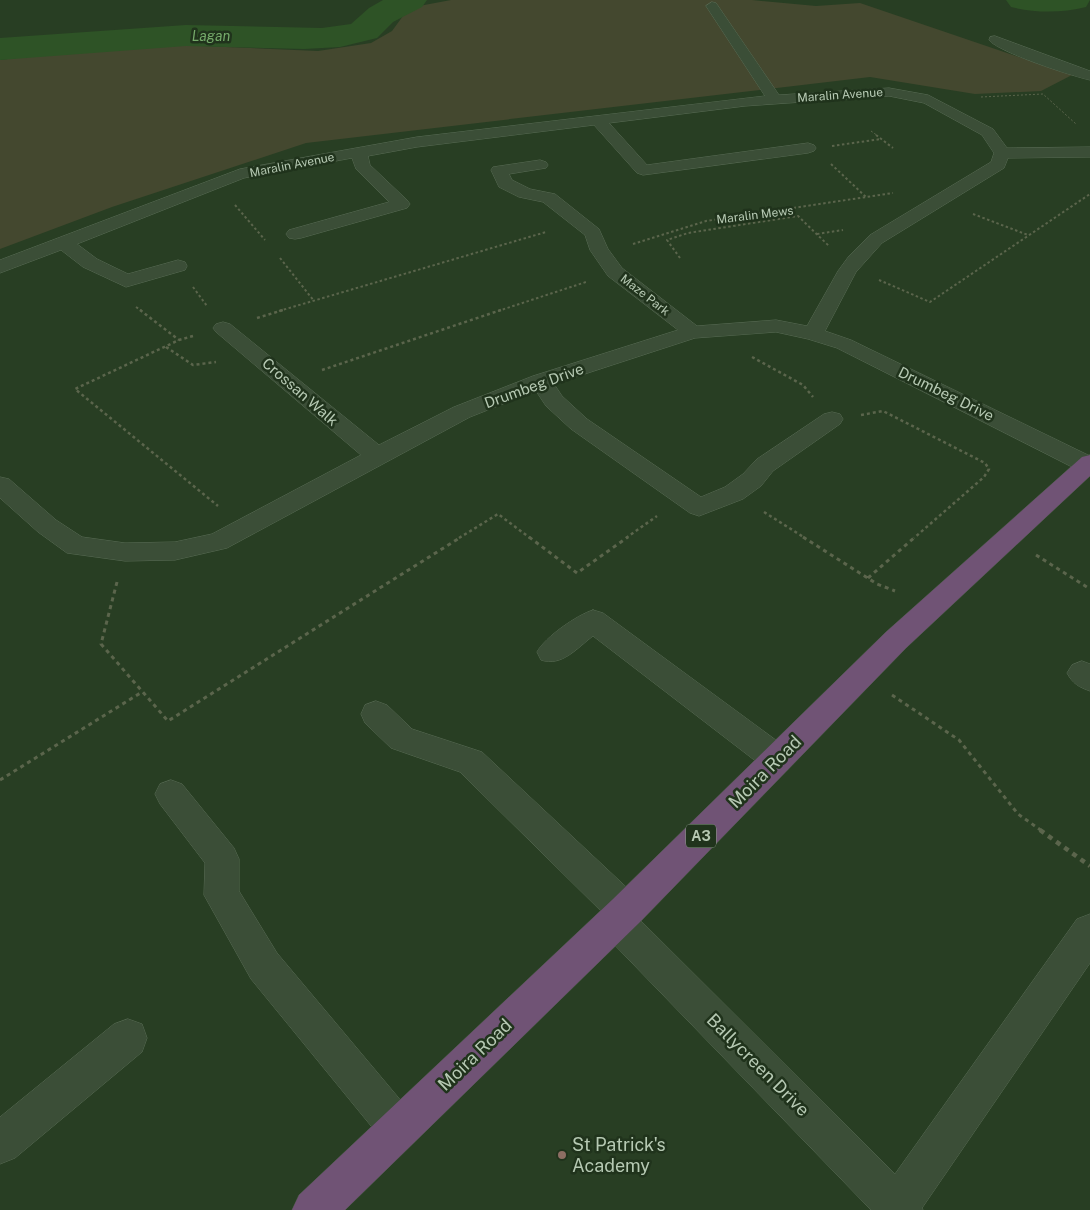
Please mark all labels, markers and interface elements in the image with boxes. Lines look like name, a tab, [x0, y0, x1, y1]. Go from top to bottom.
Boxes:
water label: Lagan	[192, 28, 230, 44]
street label: Maralin Avenue	[797, 85, 884, 105]
street label: Maralin Avenue	[248, 150, 336, 180]
street label: Maralin Mews	[716, 203, 794, 227]
street label: Maze Park	[618, 272, 672, 319]
street label: Crossan Walk	[259, 354, 342, 429]
street label: Drumbeg Drive	[482, 360, 586, 411]
street label: Drumbeg Drive	[896, 363, 997, 424]
street label: Moira Road	[724, 731, 805, 812]
road number: A3	[686, 824, 716, 848]
street label: Ballycreen Drive	[703, 1009, 814, 1120]
street label: Moira Road	[433, 1014, 516, 1095]
place label: St Patrick's Academy	[572, 1134, 666, 1176]
marker: St Patrick's Academy	[556, 1149, 568, 1161]

